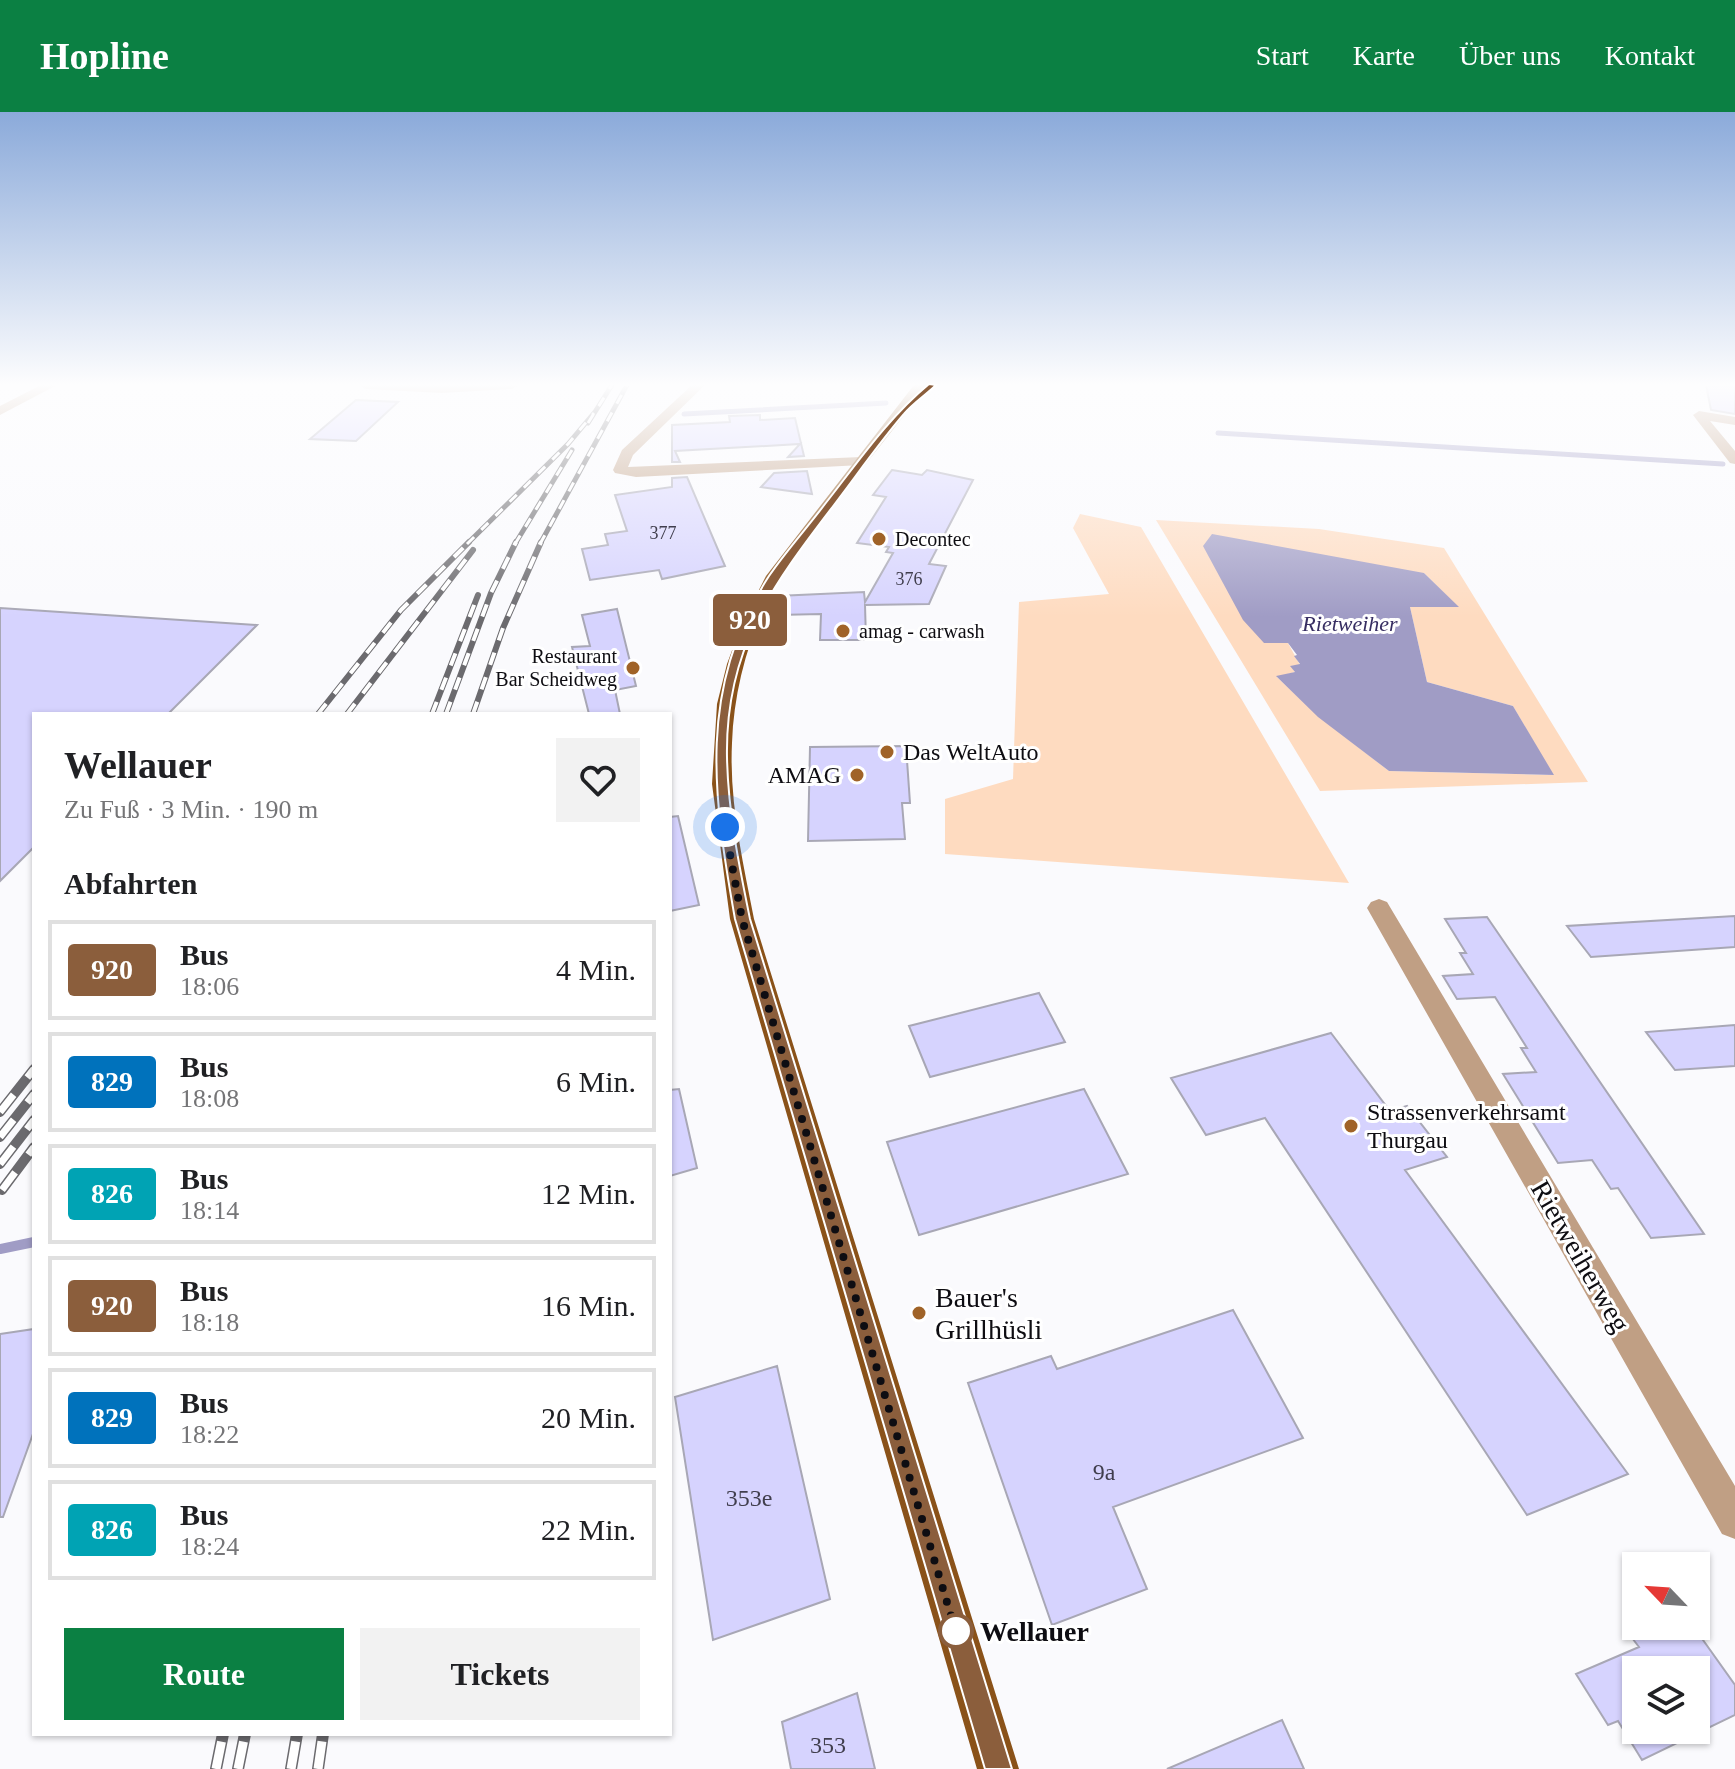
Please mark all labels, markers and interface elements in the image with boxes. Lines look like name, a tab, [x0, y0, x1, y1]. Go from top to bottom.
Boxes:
text: Hopline	[40, 35, 169, 77]
text: Start	[1256, 40, 1309, 71]
text: Karte	[1353, 40, 1415, 71]
text: Über uns	[1459, 40, 1561, 71]
text: Kontakt	[1605, 40, 1695, 71]
house number: 377	[650, 523, 677, 543]
place label: Decontec	[895, 528, 971, 550]
marker: Decontec	[870, 530, 888, 548]
house number: 376	[896, 569, 923, 589]
line badge: 920	[704, 594, 796, 646]
text: 920	[729, 604, 771, 635]
water label: Rietweiher	[1301, 611, 1398, 636]
place label: amag - carwash	[859, 620, 985, 643]
marker: amag - carwash	[834, 622, 852, 640]
place label: Restaurant Bar Scheidweg	[495, 645, 617, 691]
marker: Restaurant Bar Scheidweg	[624, 659, 642, 677]
button: heart	[556, 738, 640, 822]
place label: Das WeltAuto	[903, 739, 1039, 765]
marker: Das WeltAuto	[878, 743, 896, 761]
text: Wellauer	[64, 744, 212, 786]
place label: AMAG	[768, 762, 841, 788]
marker: AMAG	[848, 766, 866, 784]
text: Zu Fuß · 3 Min. · 190 m	[64, 795, 318, 824]
your location	[705, 807, 745, 847]
text: Abfahrten	[64, 867, 197, 900]
text: Bus	[180, 938, 228, 971]
text: 4 Min.	[556, 953, 636, 986]
text: 920	[91, 954, 133, 985]
text: 18:06	[180, 972, 239, 1001]
text: Bus	[180, 1050, 228, 1083]
text: 6 Min.	[556, 1065, 636, 1098]
text: 829	[91, 1066, 133, 1097]
text: 18:08	[180, 1084, 239, 1113]
place label: Strassenverkehrsamt Thurgau	[1367, 1099, 1566, 1153]
marker: Strassenverkehrsamt Thurgau	[1342, 1117, 1360, 1135]
text: Bus	[180, 1162, 228, 1195]
street label: Rietweiherweg	[1525, 1175, 1636, 1337]
text: 12 Min.	[541, 1177, 636, 1210]
text: 826	[91, 1178, 133, 1209]
text: 18:14	[180, 1196, 239, 1225]
text: Bus	[180, 1274, 228, 1307]
place label: Bauer's Grillhüsli	[935, 1282, 1043, 1345]
text: 16 Min.	[541, 1289, 636, 1322]
text: 920	[91, 1290, 133, 1321]
marker: Bauer's Grillhüsli	[910, 1304, 928, 1322]
text: 18:18	[180, 1308, 239, 1337]
text: Bus	[180, 1386, 228, 1419]
text: 20 Min.	[541, 1401, 636, 1434]
text: 829	[91, 1402, 133, 1433]
text: 18:22	[180, 1420, 239, 1449]
house number: 9a	[1093, 1459, 1116, 1485]
house number: 353e	[726, 1485, 772, 1511]
text: Bus	[180, 1498, 228, 1531]
text: 22 Min.	[541, 1513, 636, 1546]
text: 826	[91, 1514, 133, 1545]
text: 18:24	[180, 1532, 239, 1561]
north arrow	[1622, 1552, 1710, 1640]
map controls	[1622, 1552, 1710, 1744]
marker: Wellauer	[939, 1614, 973, 1648]
place label: Wellauer	[980, 1616, 1089, 1647]
button: Route	[64, 1628, 344, 1720]
button: Tickets	[360, 1628, 640, 1720]
button: layers	[1622, 1656, 1710, 1744]
house number: 353	[810, 1732, 846, 1758]

